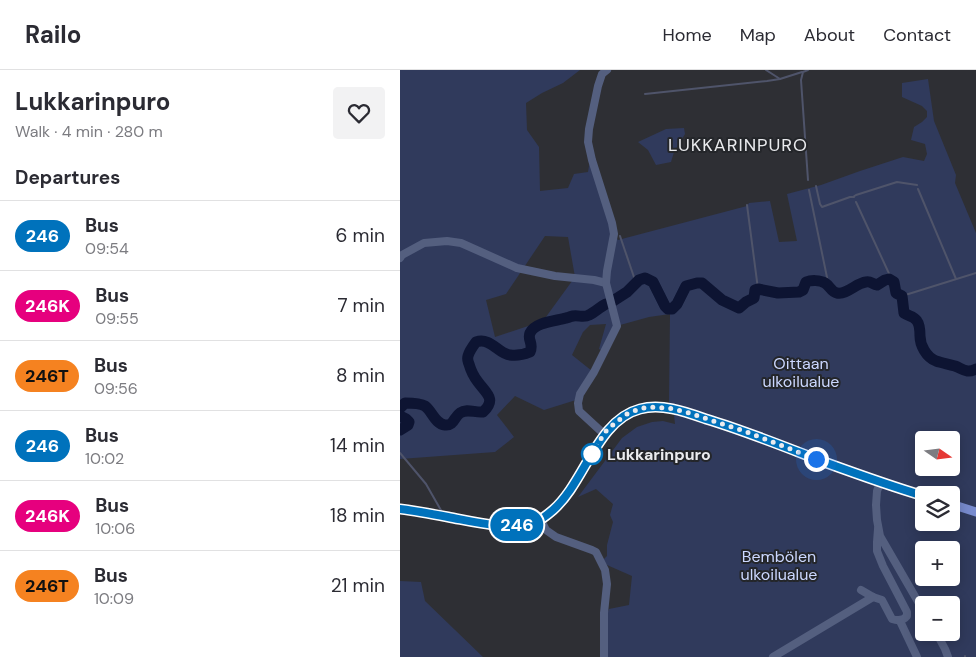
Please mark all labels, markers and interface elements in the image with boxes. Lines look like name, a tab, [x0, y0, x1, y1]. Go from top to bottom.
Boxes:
text: Railo	[25, 19, 81, 50]
text: Home	[662, 23, 712, 47]
text: Map	[740, 23, 776, 47]
text: About	[804, 23, 855, 47]
text: Contact	[883, 23, 951, 47]
text: Lukkarinpuro	[15, 86, 171, 117]
button: heart	[333, 87, 385, 139]
text: Walk · 4 min · 280 m	[15, 121, 163, 142]
district label: LUKKARINPURO	[668, 133, 808, 157]
text: Departures	[15, 165, 120, 190]
text: Bus	[85, 213, 119, 238]
text: 6 min	[336, 223, 385, 248]
text: 246	[26, 224, 59, 248]
text: 09:54	[85, 238, 129, 259]
text: Bus	[95, 283, 129, 308]
text: 7 min	[337, 293, 385, 318]
text: 246K	[25, 294, 70, 318]
text: 09:55	[95, 308, 139, 329]
text: Bus	[94, 353, 128, 378]
park label: Oittaan ulkoilualue	[763, 353, 839, 392]
text: 8 min	[336, 363, 385, 388]
text: 246T	[25, 364, 69, 388]
text: 09:56	[94, 378, 138, 399]
text: Bus	[85, 423, 119, 448]
north arrow	[915, 431, 960, 476]
map controls	[915, 431, 960, 641]
text: 14 min	[330, 433, 385, 458]
text: 246	[26, 434, 59, 458]
marker: Lukkarinpuro	[581, 443, 603, 465]
place label: Lukkarinpuro	[607, 444, 711, 465]
your location	[804, 447, 829, 472]
text: 10:02	[85, 448, 124, 469]
button: layers	[915, 486, 960, 531]
text: Bus	[95, 493, 129, 518]
text: 18 min	[330, 503, 385, 528]
text: 246K	[25, 504, 70, 528]
line badge: 246	[488, 509, 546, 541]
text: 246	[500, 513, 534, 537]
text: 10:06	[95, 518, 135, 539]
button: +	[915, 541, 960, 586]
park label: Bembölen ulkoilualue	[741, 546, 817, 585]
text: Bus	[94, 563, 128, 588]
text: 21 min	[331, 573, 385, 598]
text: 246T	[25, 574, 69, 598]
text: 10:09	[94, 588, 134, 609]
button: −	[915, 596, 960, 641]

